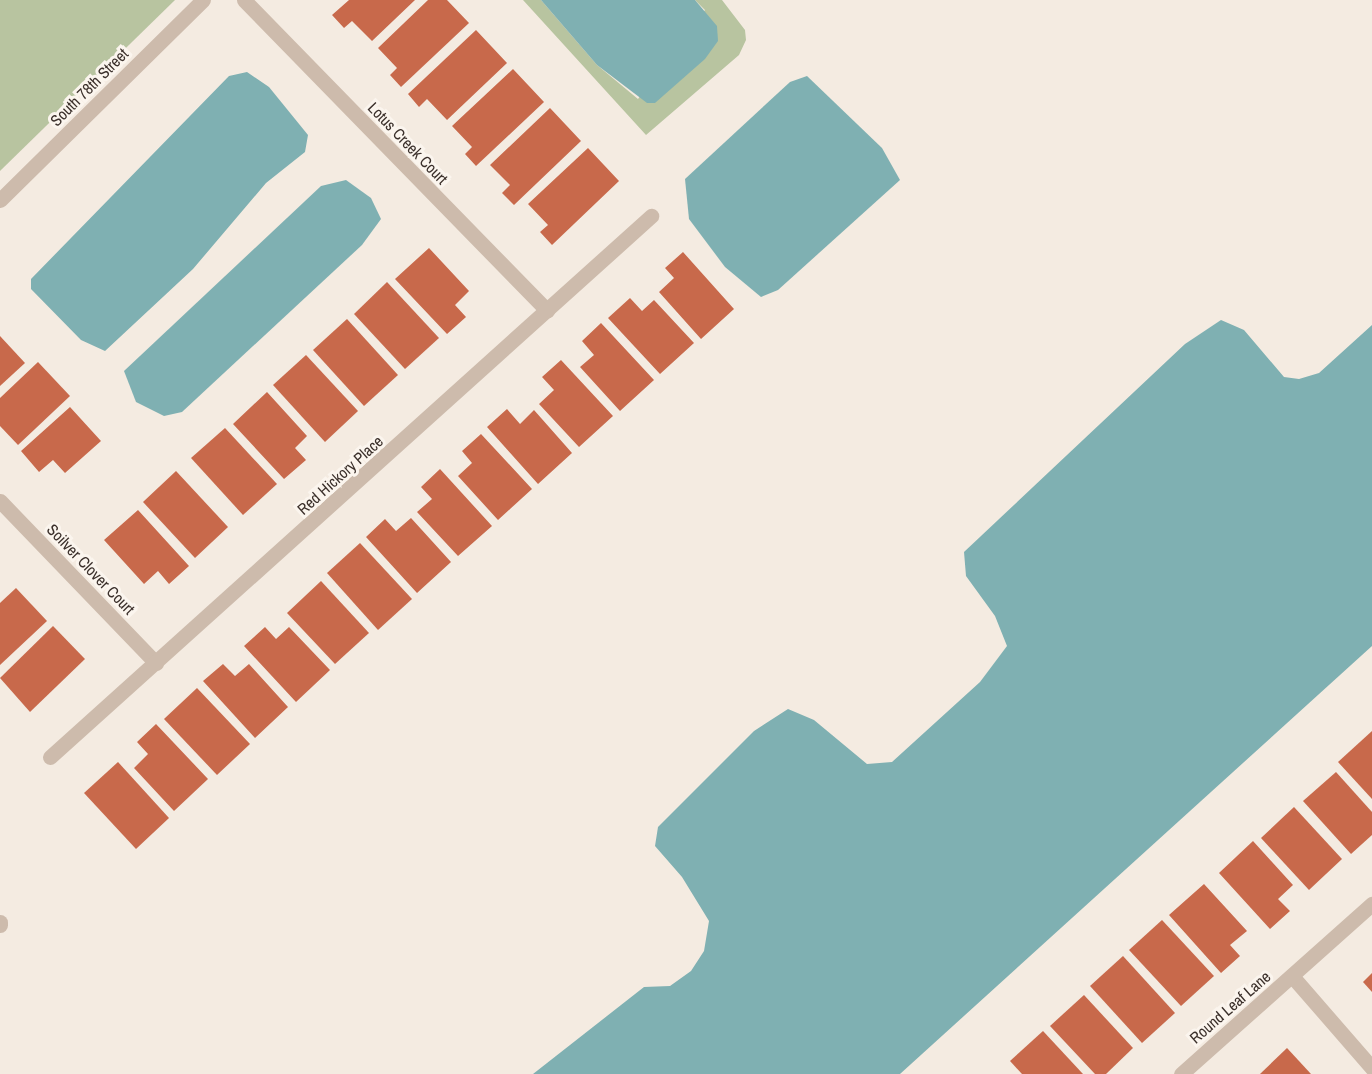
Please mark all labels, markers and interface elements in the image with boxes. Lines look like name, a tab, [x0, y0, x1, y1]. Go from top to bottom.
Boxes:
street label: South 78th Street	[46, 44, 132, 130]
street label: Lotus Creek Court	[364, 98, 452, 188]
street label: Red Hickory Place	[293, 432, 387, 518]
street label: Soilver Clover Court	[43, 520, 139, 618]
street label: Round Leaf Lane	[1186, 967, 1274, 1047]

